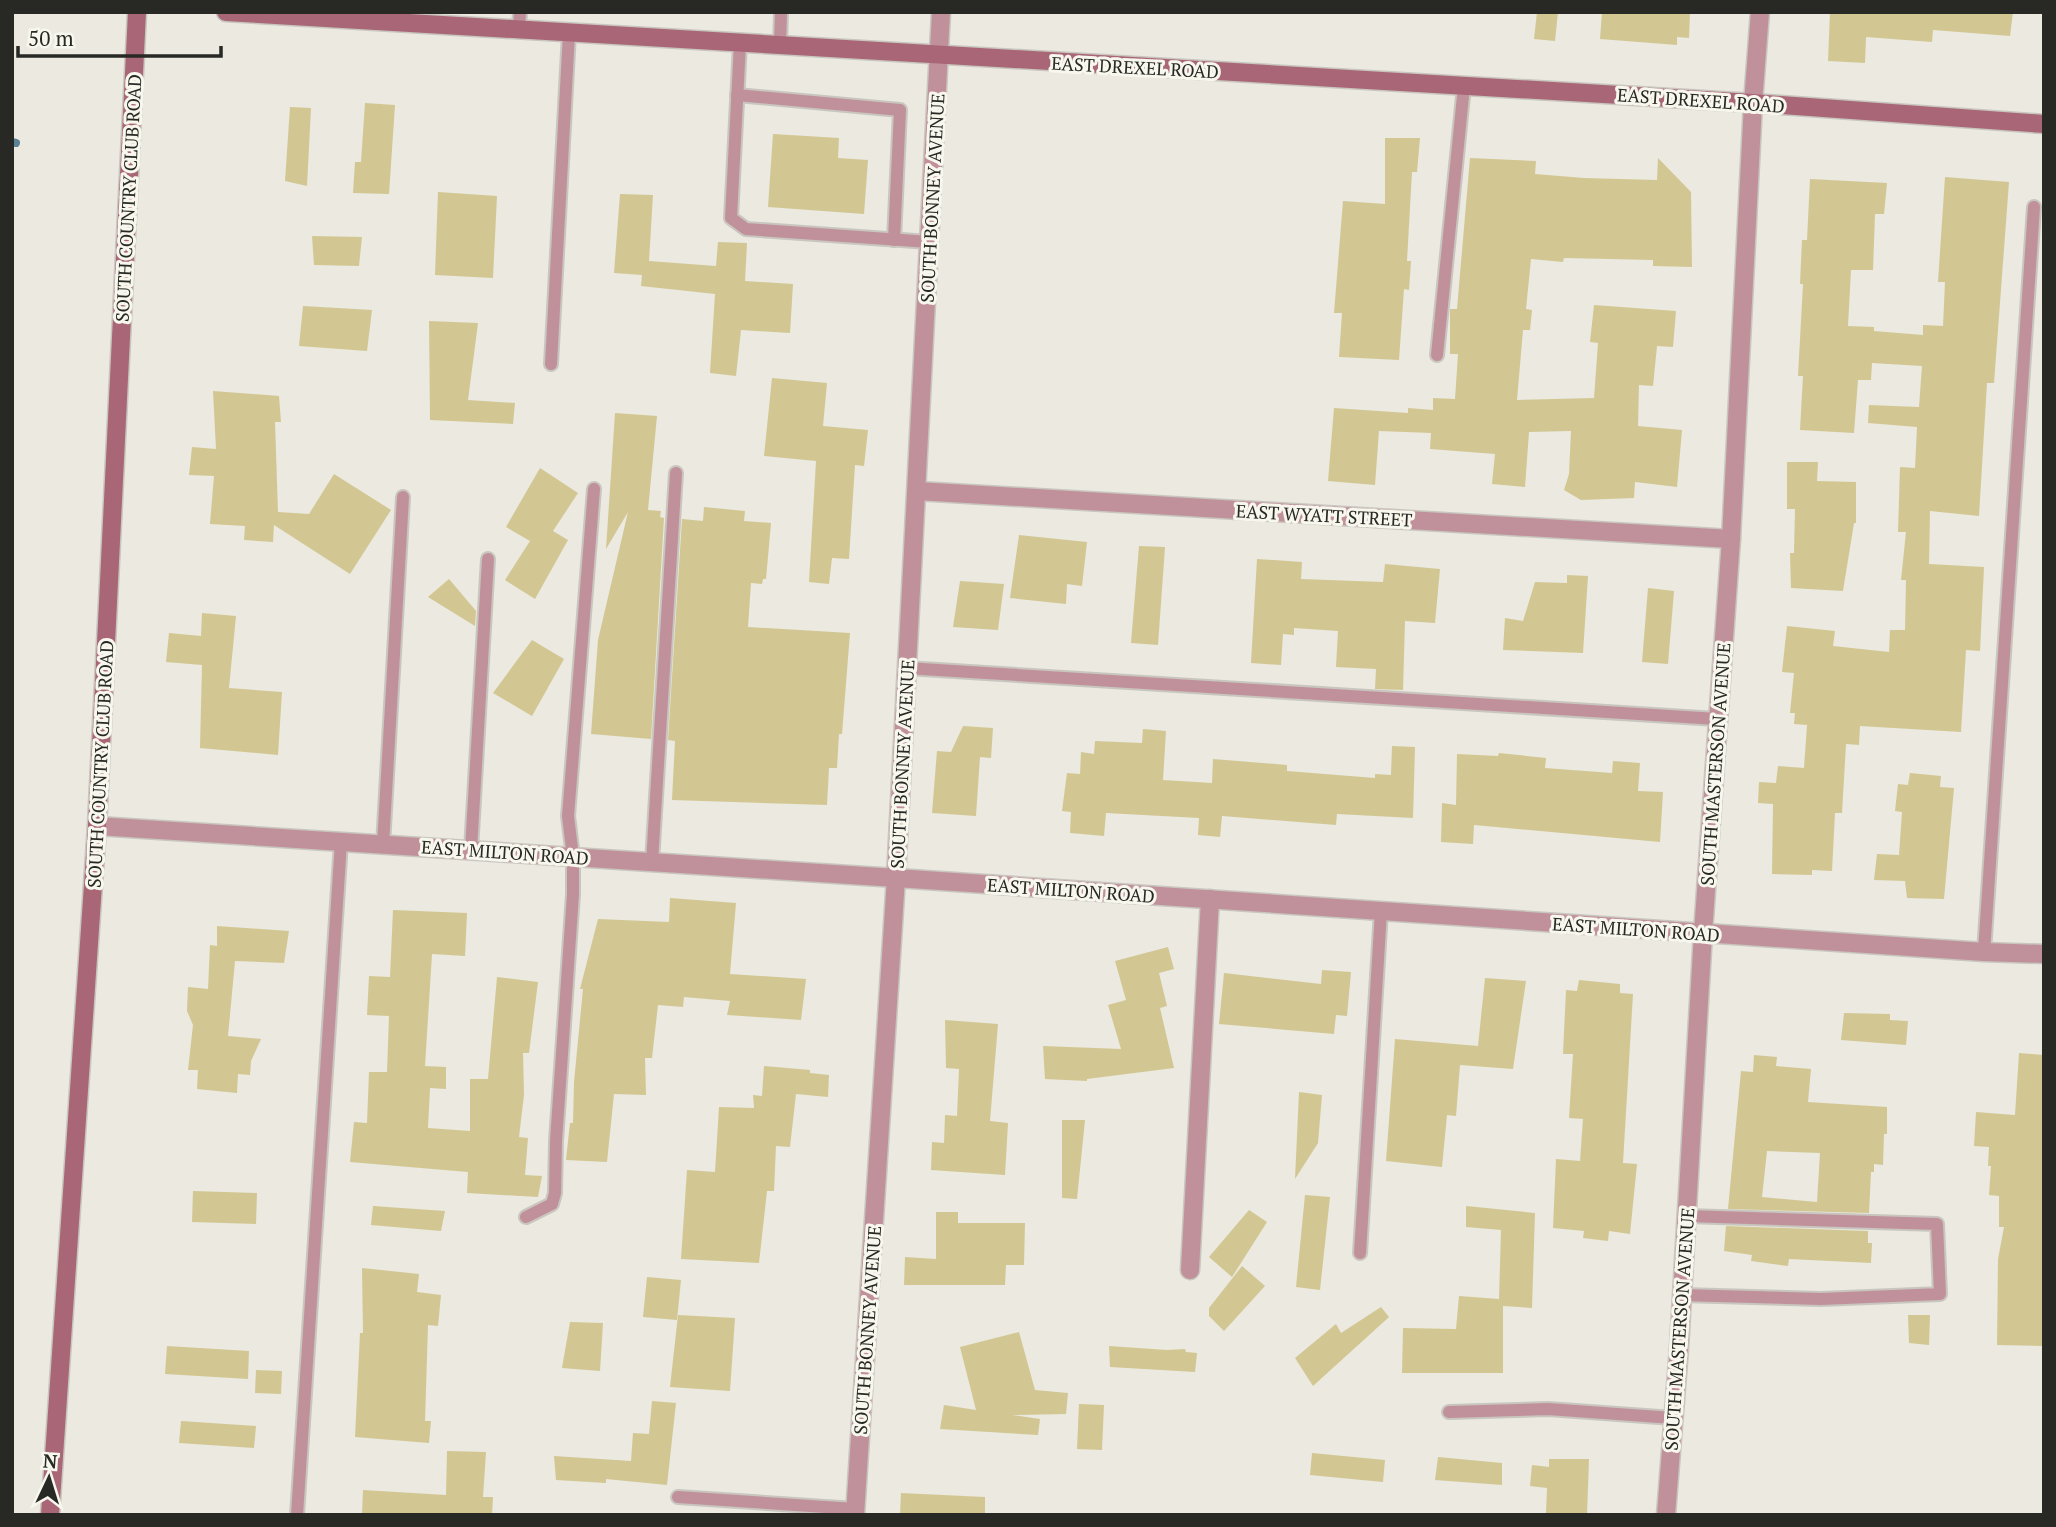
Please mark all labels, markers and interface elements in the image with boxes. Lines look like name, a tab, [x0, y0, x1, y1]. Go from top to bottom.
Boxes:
scale bar	[18, 14, 220, 58]
text: 50 m	[28, 24, 74, 52]
street label: EAST DREXEL ROAD	[1051, 51, 1219, 83]
street label: SOUTH COUNTRY CLUB ROAD	[110, 73, 146, 323]
street label: EAST DREXEL ROAD	[1617, 82, 1785, 118]
street label: SOUTH BONNEY AVENUE	[915, 93, 949, 303]
street label: EAST WYATT STREET	[1235, 498, 1413, 532]
street label: SOUTH COUNTRY CLUB ROAD	[82, 639, 118, 889]
street label: SOUTH MASTERSON AVENUE	[1695, 642, 1735, 886]
street label: SOUTH BONNEY AVENUE	[885, 659, 919, 869]
street label: EAST MILTON ROAD	[420, 834, 590, 870]
street label: EAST MILTON ROAD	[986, 872, 1156, 908]
street label: EAST MILTON ROAD	[1551, 911, 1721, 947]
street label: SOUTH MASTERSON AVENUE	[1659, 1207, 1699, 1451]
street label: SOUTH BONNEY AVENUE	[848, 1225, 886, 1435]
north arrow	[14, 1443, 84, 1513]
text: N	[42, 1448, 59, 1474]

